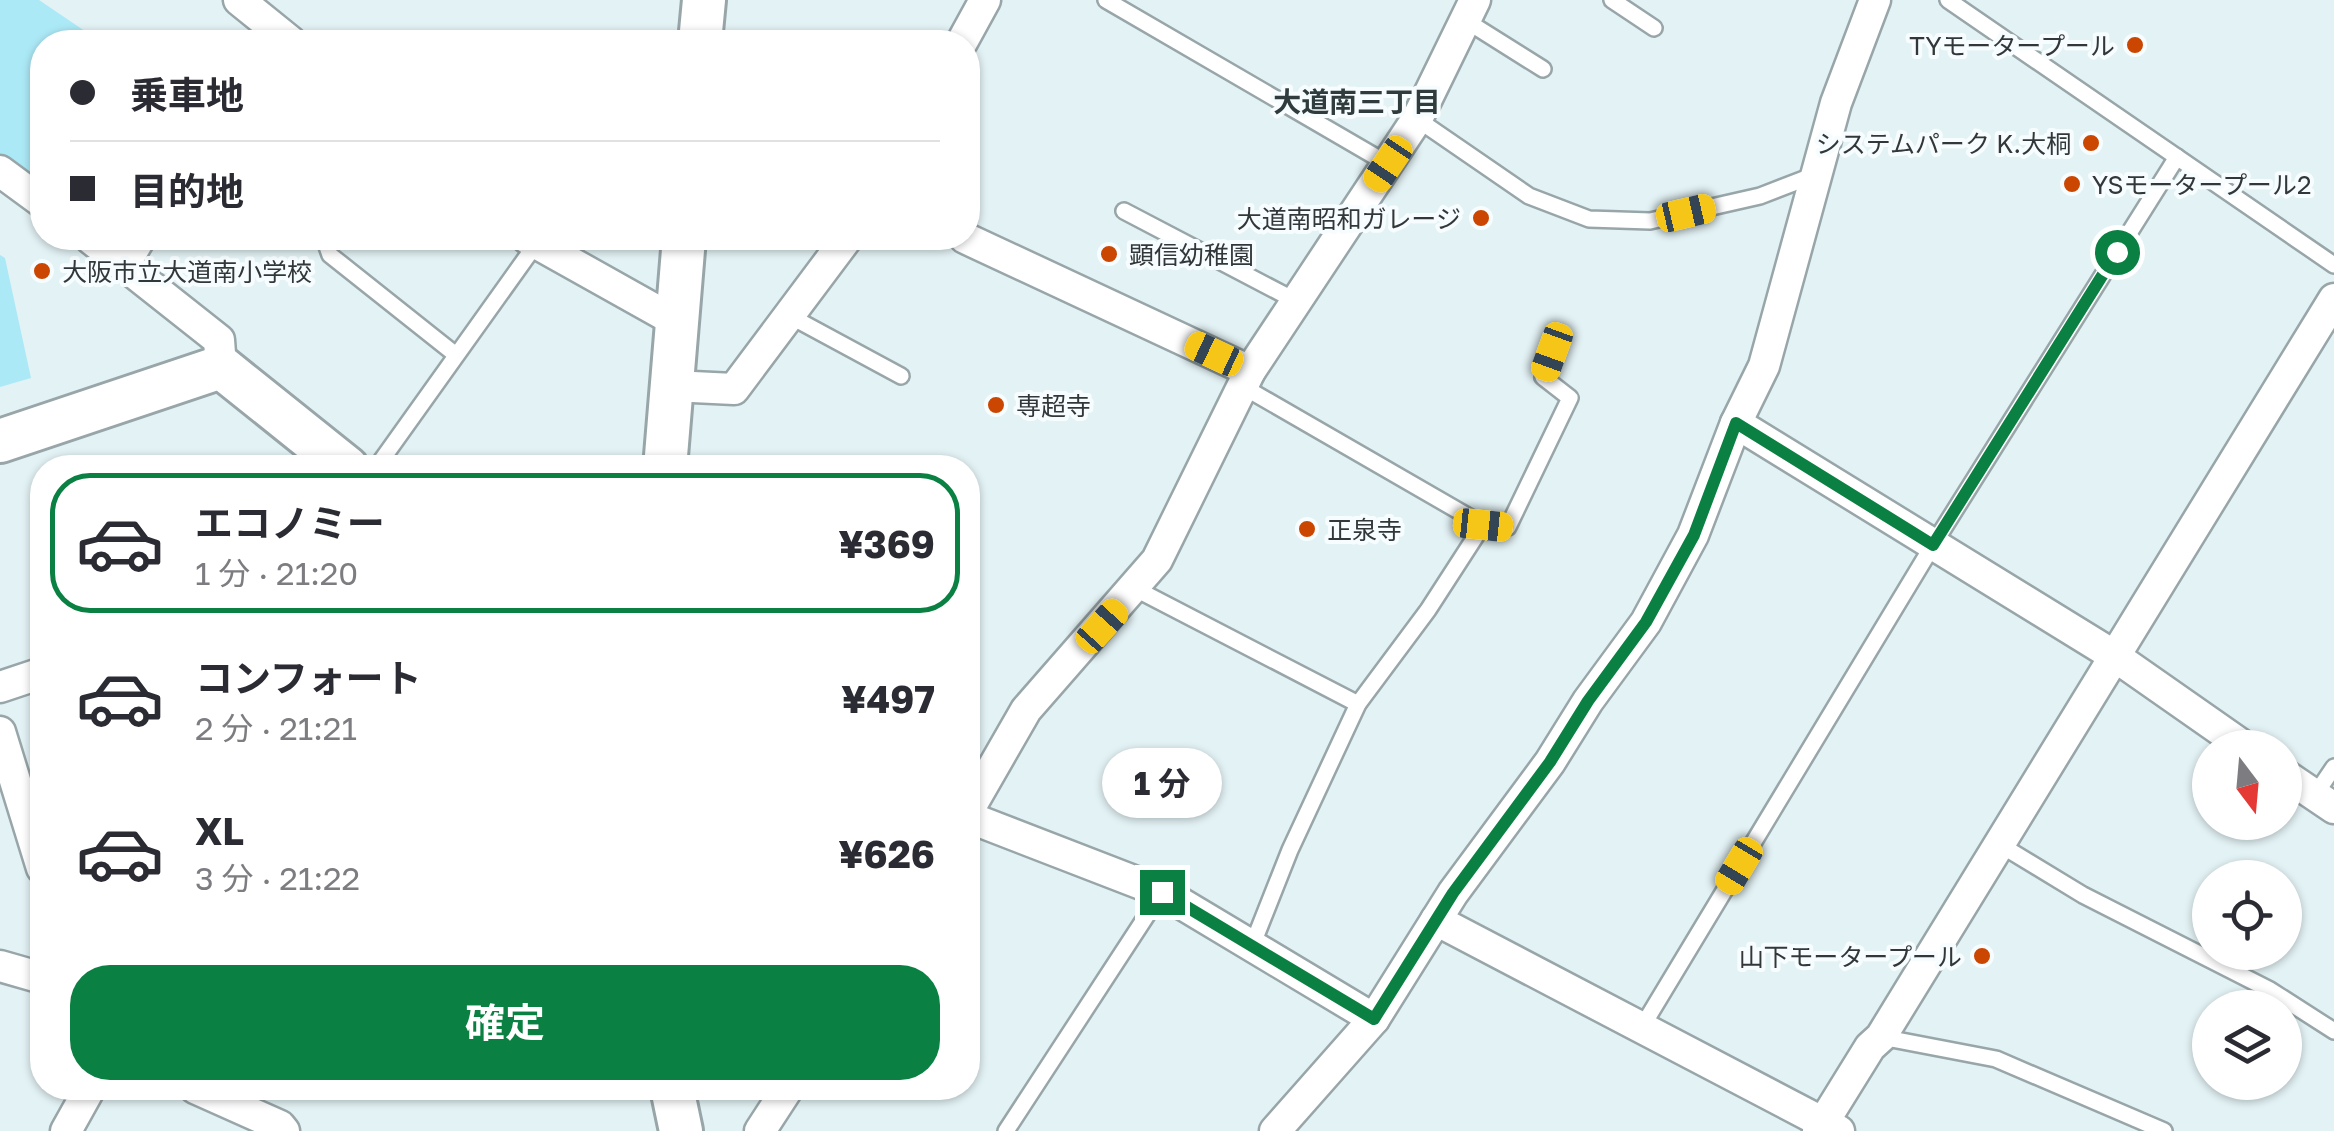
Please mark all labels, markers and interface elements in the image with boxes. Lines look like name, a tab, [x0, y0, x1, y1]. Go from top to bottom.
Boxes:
place label: TYモータープール	[1909, 30, 2115, 61]
marker: TYモータープール	[2124, 34, 2146, 56]
text: 乗車地	[130, 72, 244, 117]
district label: 大道南三丁目	[1273, 85, 1441, 118]
place label: システムパーク K.大桐	[1816, 128, 2071, 159]
car	[1359, 131, 1417, 197]
marker: システムパーク K.大桐	[2080, 132, 2102, 154]
text: 目的地	[130, 168, 244, 213]
place label: YSモータープール2	[2092, 169, 2312, 200]
marker: YSモータープール2	[2061, 173, 2083, 195]
car	[1653, 192, 1719, 234]
place label: 大道南昭和ガレージ	[1236, 203, 1461, 234]
marker: 大道南昭和ガレージ	[1470, 207, 1492, 229]
route start	[2095, 230, 2140, 275]
place label: 顕信幼稚園	[1129, 239, 1254, 270]
marker: 顕信幼稚園	[1098, 243, 1120, 265]
place label: 大阪市立大道南小学校	[62, 256, 312, 287]
marker: 大阪市立大道南小学校	[31, 260, 53, 282]
car	[1528, 319, 1576, 385]
car	[1180, 328, 1248, 380]
place label: 専超寺	[1016, 390, 1091, 421]
marker: 専超寺	[985, 394, 1007, 416]
icon: car	[75, 498, 165, 588]
text: エコノミー	[195, 500, 385, 545]
car	[1452, 507, 1514, 543]
place label: 正泉寺	[1327, 514, 1402, 545]
marker: 正泉寺	[1296, 518, 1318, 540]
text: ¥369	[838, 521, 935, 566]
text: 1 分 · 21:20	[195, 554, 358, 592]
car	[1071, 594, 1133, 658]
icon: car	[75, 653, 165, 743]
text: コンフォート	[195, 655, 422, 700]
text: ¥497	[841, 676, 935, 721]
text: 2 分 · 21:21	[195, 709, 357, 747]
north arrow	[2192, 730, 2302, 840]
map controls	[2192, 730, 2302, 1100]
callout: 1 分	[1102, 747, 1222, 817]
text: 1 分	[1134, 764, 1190, 802]
icon: car	[75, 808, 165, 898]
text: XL	[195, 808, 244, 853]
text: ¥626	[838, 831, 935, 876]
car	[1711, 833, 1767, 899]
text: 3 分 · 21:22	[195, 859, 360, 897]
button: locate	[2192, 860, 2302, 970]
route end	[1140, 870, 1185, 915]
place label: 山下モータープール	[1738, 941, 1962, 972]
marker: 山下モータープール	[1971, 945, 1993, 967]
button: 確定	[70, 965, 940, 1080]
button: layers	[2192, 990, 2302, 1100]

